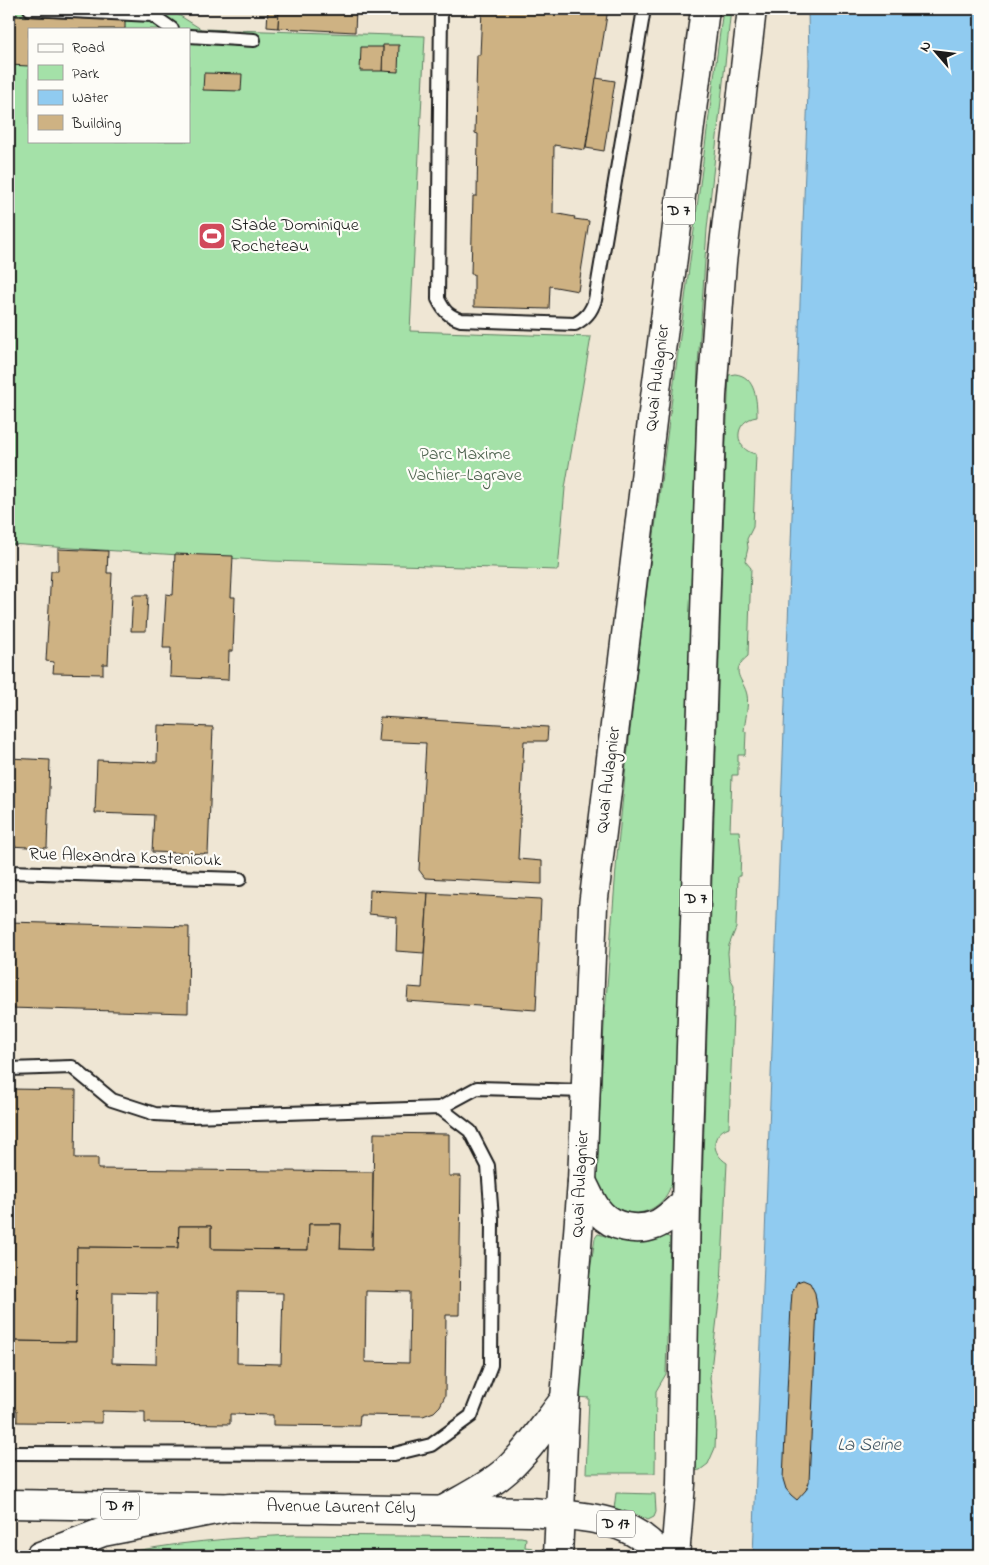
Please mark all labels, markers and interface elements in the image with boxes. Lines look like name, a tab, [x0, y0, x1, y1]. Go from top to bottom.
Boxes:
legend	[28, 28, 190, 142]
north arrow	[912, 28, 962, 78]
text: Road	[72, 37, 105, 59]
text: N	[914, 37, 937, 56]
text: Park	[72, 63, 100, 85]
text: Water	[72, 87, 108, 109]
text: Building	[71, 113, 121, 136]
road number: D 7	[663, 198, 695, 225]
place label: Stade Dominique Rocheteau	[231, 213, 360, 260]
sports icon: Stade Dominique Rocheteau	[197, 221, 227, 251]
street label: Quai Aulagnier	[639, 323, 678, 433]
park label: Parc Maxime Vachier-Lagrave	[407, 442, 523, 490]
street label: Quai Aulagnier	[590, 725, 629, 835]
street label: Rue Alexandra Kosteniouk	[28, 842, 222, 874]
road number: D 7	[680, 886, 712, 912]
street label: Quai Aulagnier	[565, 1129, 598, 1238]
water label: La Seine	[837, 1432, 903, 1459]
road number: D 17	[101, 1492, 139, 1520]
street label: Avenue Laurent Cély	[266, 1494, 416, 1522]
road number: D 17	[597, 1510, 635, 1538]

